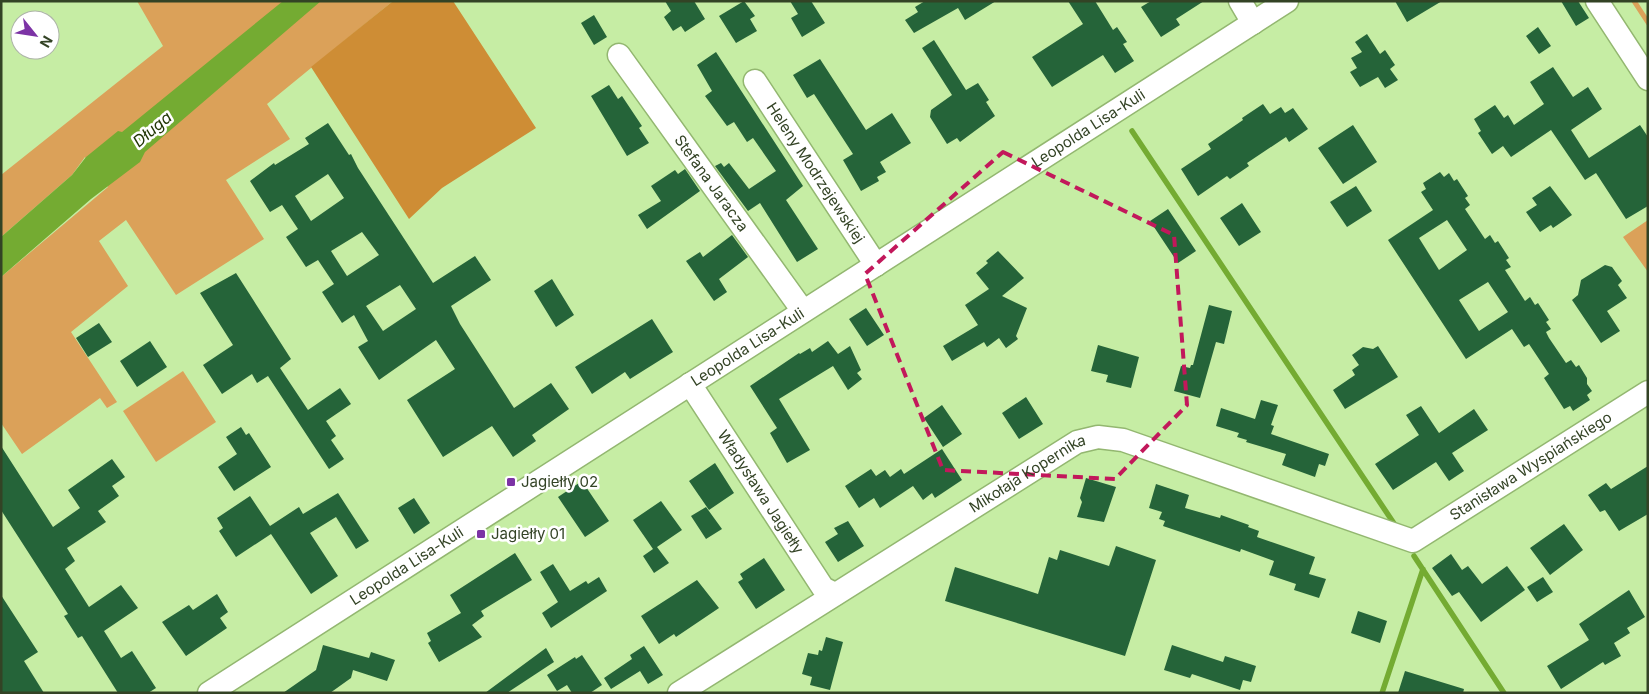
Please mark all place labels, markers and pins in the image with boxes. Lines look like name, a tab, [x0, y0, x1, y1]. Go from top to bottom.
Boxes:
place label: Jagiełły 02	[521, 472, 598, 491]
marker: Jagiełły 02	[505, 476, 517, 488]
place label: Jagiełły 01	[491, 524, 565, 543]
marker: Jagiełły 01	[475, 528, 487, 540]

